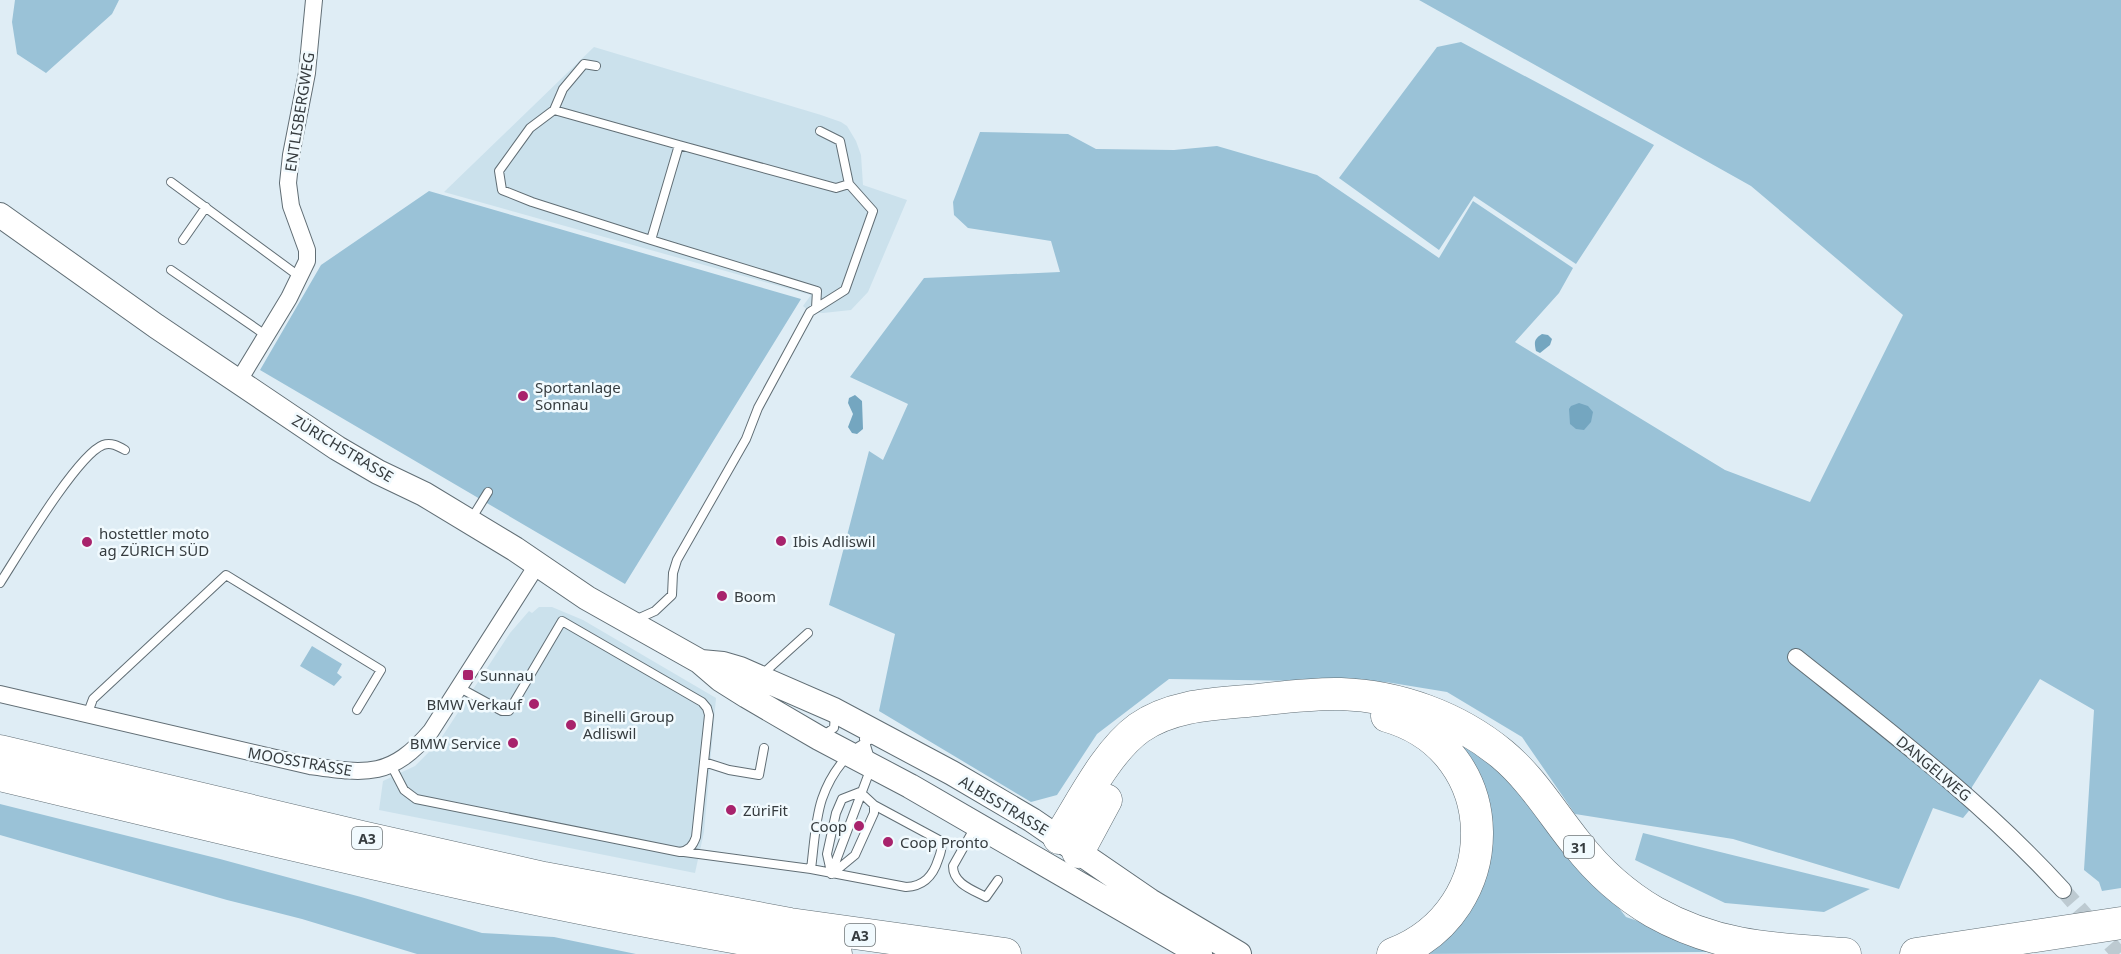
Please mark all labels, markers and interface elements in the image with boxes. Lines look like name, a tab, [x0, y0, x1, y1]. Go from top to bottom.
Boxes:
street label: ENTLISBERGWEG	[280, 51, 318, 173]
place label: Sportanlage Sonnau	[535, 377, 621, 414]
marker: Sportanlage Sonnau	[516, 389, 530, 403]
street label: ZÜRICHSTRASSE	[289, 410, 397, 486]
place label: hostettler moto ag ZÜRICH SÜD	[99, 523, 209, 560]
place label: Ibis Adliswil	[793, 531, 876, 551]
marker: Ibis Adliswil	[774, 534, 788, 548]
marker: hostettler moto ag ZÜRICH SÜD	[80, 535, 94, 549]
place label: Boom	[734, 586, 776, 606]
marker: Boom	[715, 589, 729, 603]
place label: Sunnau	[480, 665, 534, 685]
marker: Sunnau	[461, 668, 475, 682]
place label: BMW Verkauf	[427, 694, 523, 714]
marker: BMW Verkauf	[527, 697, 541, 711]
place label: Binelli Group Adliswil	[583, 706, 674, 743]
marker: Binelli Group Adliswil	[564, 718, 578, 732]
street label: DANGELWEG	[1892, 731, 1976, 805]
place label: BMW Service	[410, 733, 501, 753]
marker: BMW Service	[506, 736, 520, 750]
street label: MOOSSTRASSE	[246, 742, 354, 780]
street label: ALBISSTRASSE	[956, 770, 1052, 840]
place label: ZüriFit	[743, 800, 789, 820]
marker: ZüriFit	[724, 803, 738, 817]
place label: Coop	[810, 816, 847, 836]
marker: Coop	[852, 819, 866, 833]
road number: A3	[352, 827, 382, 849]
place label: Coop Pronto	[900, 832, 989, 852]
marker: Coop Pronto	[881, 835, 895, 849]
road number: 31	[1564, 836, 1594, 858]
road number: A3	[845, 924, 875, 946]

